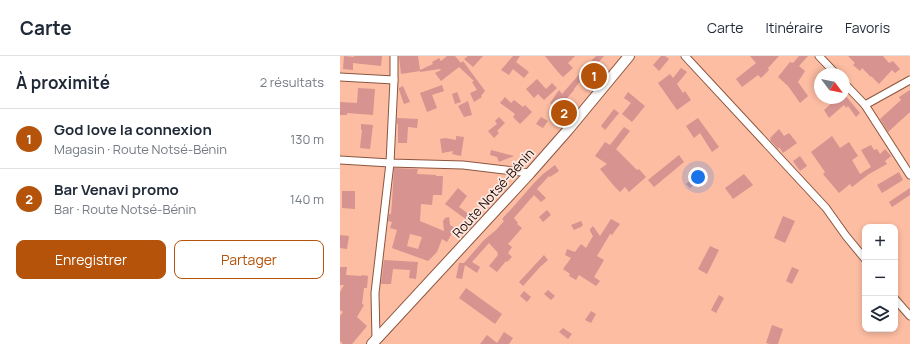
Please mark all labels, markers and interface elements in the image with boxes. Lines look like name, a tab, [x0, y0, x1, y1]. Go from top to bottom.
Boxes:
text: Carte	[20, 15, 72, 41]
text: Carte	[707, 18, 743, 37]
text: Itinéraire	[765, 18, 823, 37]
text: Favoris	[845, 18, 890, 37]
pin: 1	[581, 61, 607, 91]
north arrow	[814, 68, 850, 104]
text: À proximité	[16, 71, 110, 94]
text: 2 résultats	[260, 73, 324, 91]
pin: 2	[551, 98, 577, 128]
text: God love la connexion	[54, 119, 212, 140]
text: 1	[26, 130, 32, 148]
text: 130 m	[290, 130, 324, 148]
text: Magasin · Route Notsé-Bénin	[54, 140, 227, 158]
street label: Route Notsé-Bénin	[448, 145, 538, 241]
your location	[688, 167, 708, 187]
text: Bar Venavi promo	[54, 179, 179, 200]
text: 2	[25, 190, 33, 208]
text: 140 m	[290, 190, 324, 208]
text: Bar · Route Notsé-Bénin	[54, 200, 196, 218]
map controls	[862, 224, 898, 332]
button: +	[862, 224, 898, 260]
button: Enregistrer	[16, 240, 166, 279]
button: Partager	[174, 240, 324, 279]
button: −	[862, 260, 898, 296]
button: layers	[862, 296, 898, 332]

